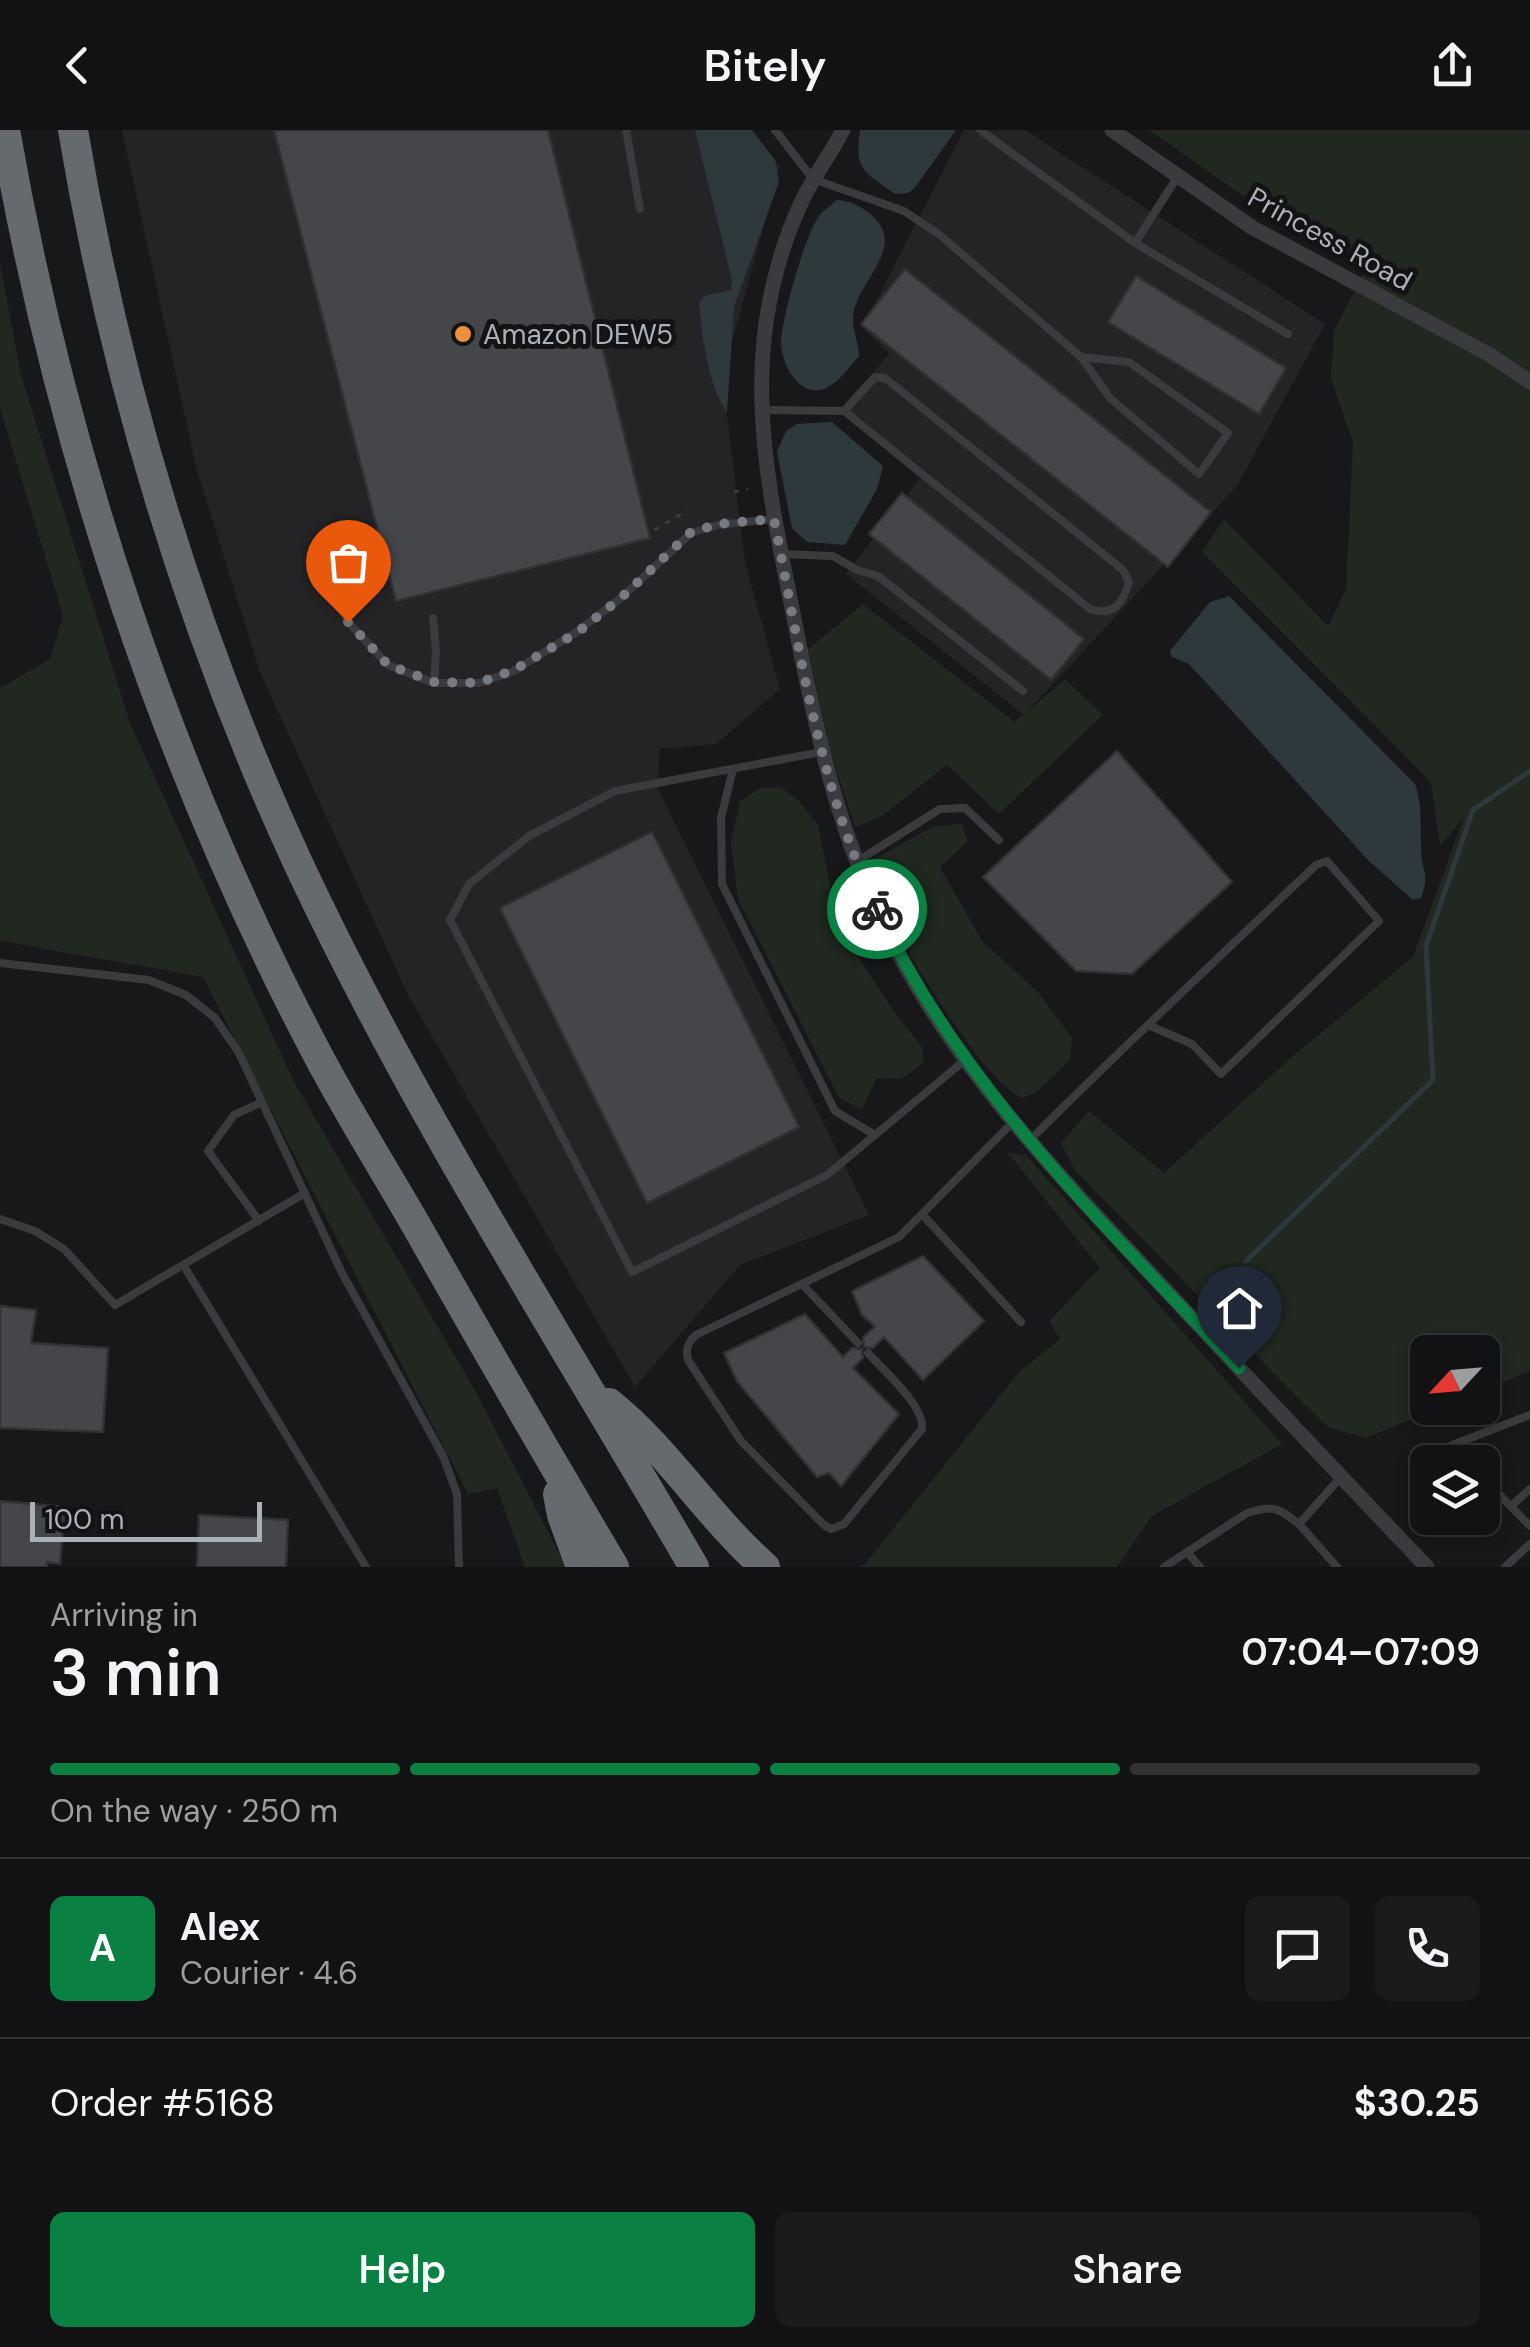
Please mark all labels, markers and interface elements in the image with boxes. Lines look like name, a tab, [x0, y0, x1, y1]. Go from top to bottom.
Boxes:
text: Bitely	[703, 36, 827, 95]
icon: back	[50, 38, 105, 93]
icon: share	[1425, 38, 1480, 93]
street label: Princess Road	[1241, 179, 1419, 299]
place label: Amazon DEW5	[483, 316, 673, 353]
marker: Amazon DEW5	[452, 323, 474, 345]
pin	[306, 520, 391, 623]
icon: bag	[321, 535, 376, 590]
courier	[827, 859, 927, 959]
icon: bike	[850, 882, 905, 937]
pin	[1197, 1266, 1282, 1369]
icon: home	[1212, 1281, 1267, 1336]
north arrow	[1410, 1335, 1500, 1425]
map controls	[1410, 1335, 1500, 1535]
button: layers	[1410, 1445, 1500, 1535]
scale bar	[30, 1497, 262, 1542]
text: 100 m	[45, 1501, 124, 1538]
text: Arriving in	[50, 1594, 198, 1636]
text: 07:04–07:09	[1241, 1627, 1480, 1677]
text: 3 min	[50, 1631, 221, 1715]
text: On the way · 250 m	[50, 1790, 338, 1832]
button: chat	[1245, 1896, 1350, 2001]
button: phone	[1375, 1896, 1480, 2001]
text: Alex	[180, 1902, 260, 1952]
text: A	[89, 1923, 116, 1973]
text: Courier · 4.6	[180, 1952, 358, 1994]
text: Order #5168	[50, 2078, 275, 2128]
text: $30.25	[1354, 2078, 1480, 2128]
button: Help	[50, 2212, 755, 2327]
button: Share	[775, 2212, 1480, 2327]

